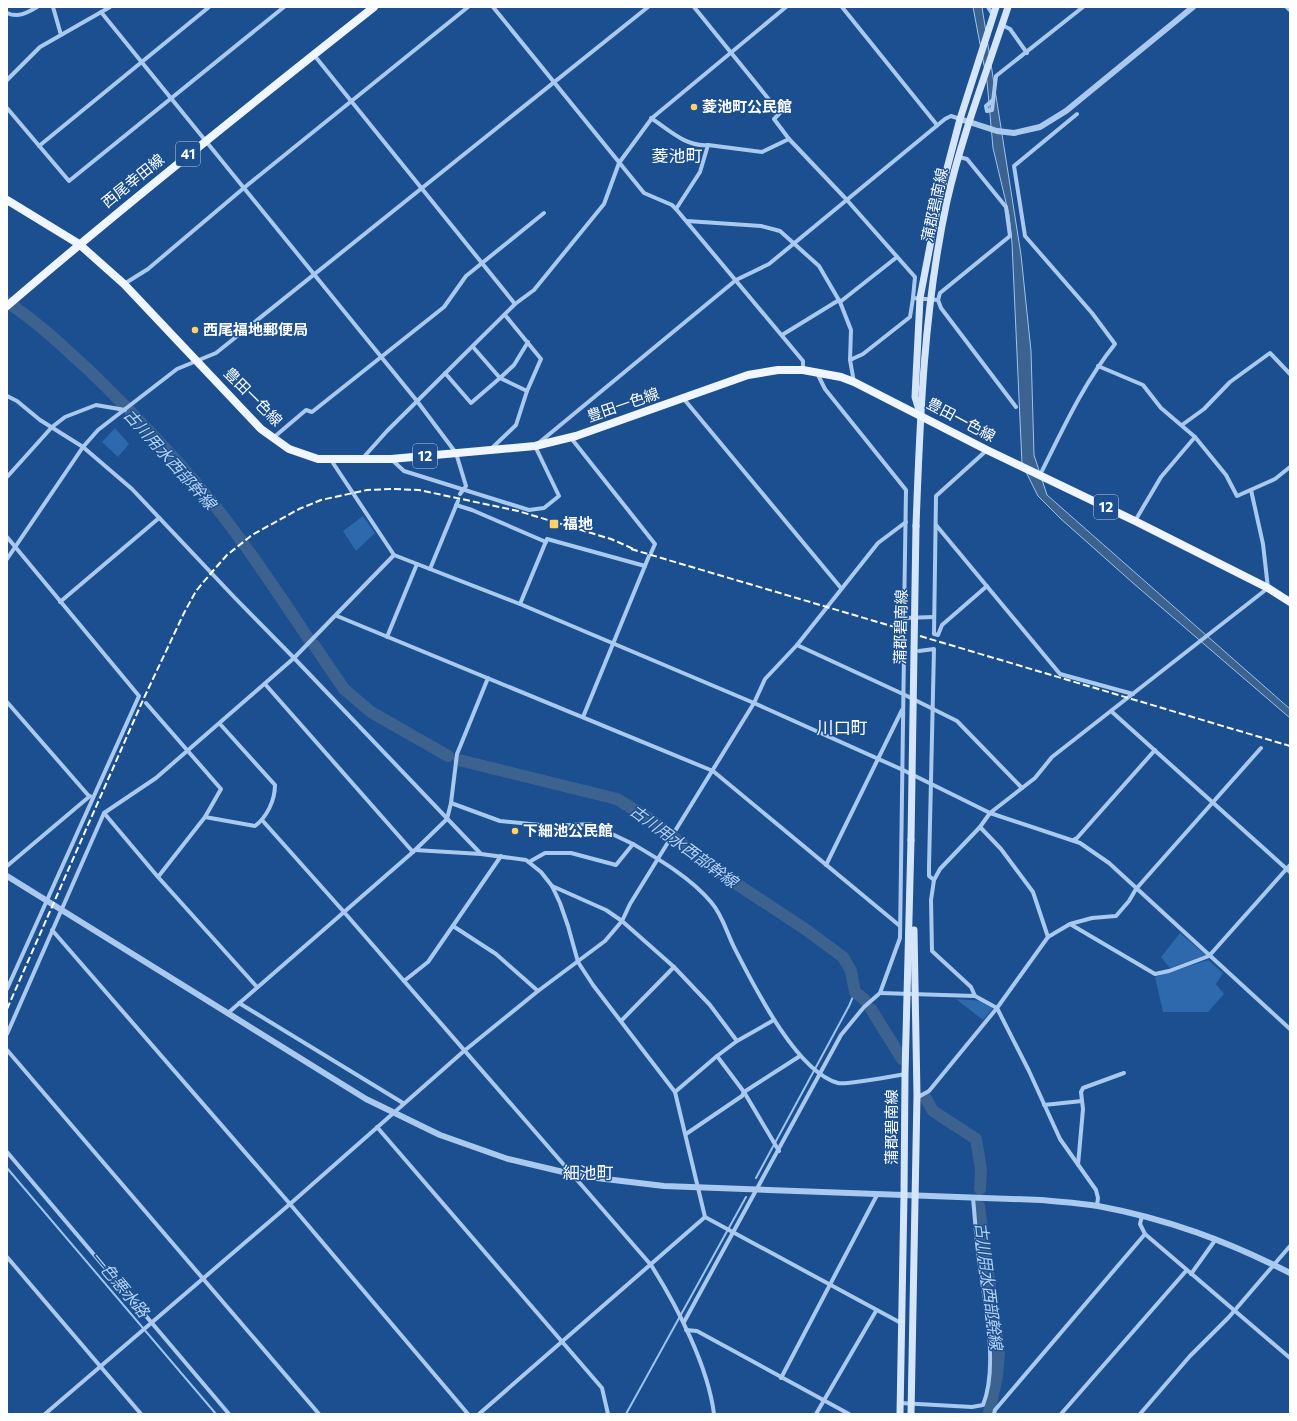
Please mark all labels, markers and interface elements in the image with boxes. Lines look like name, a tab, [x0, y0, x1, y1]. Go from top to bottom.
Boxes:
place label: 菱池町公民館	[702, 97, 792, 115]
marker: 菱池町公民館	[689, 102, 699, 112]
road number: 41	[176, 142, 200, 166]
district label: 菱池町	[652, 145, 703, 166]
street label: 西尾幸田線	[98, 150, 167, 211]
street label: 蒲郡碧南線	[917, 166, 951, 243]
place label: 西尾福地郵便局	[203, 320, 308, 338]
marker: 西尾福地郵便局	[190, 325, 200, 335]
street label: 豊田一色線	[221, 363, 287, 429]
street label: 豊田一色線	[584, 383, 661, 425]
street label: 豊田一色線	[924, 394, 999, 445]
water label: 古川用水西部幹線	[120, 405, 222, 514]
road number: 12	[413, 444, 437, 468]
road number: 12	[1094, 495, 1118, 519]
place label: 福地	[562, 514, 593, 532]
marker: 福地	[548, 518, 560, 530]
street label: 蒲郡碧南線	[890, 589, 910, 665]
district label: 川口町	[817, 717, 868, 738]
water label: 古川用水西部幹線	[627, 800, 743, 892]
place label: 下細池公民館	[523, 821, 613, 839]
marker: 下細池公民館	[510, 826, 520, 836]
street label: 蒲郡碧南線	[882, 1089, 900, 1165]
district label: 細池町	[563, 1162, 614, 1183]
water label: 古川用水西部幹線	[972, 1221, 1007, 1353]
water label: 一色悪水路	[87, 1247, 155, 1322]

